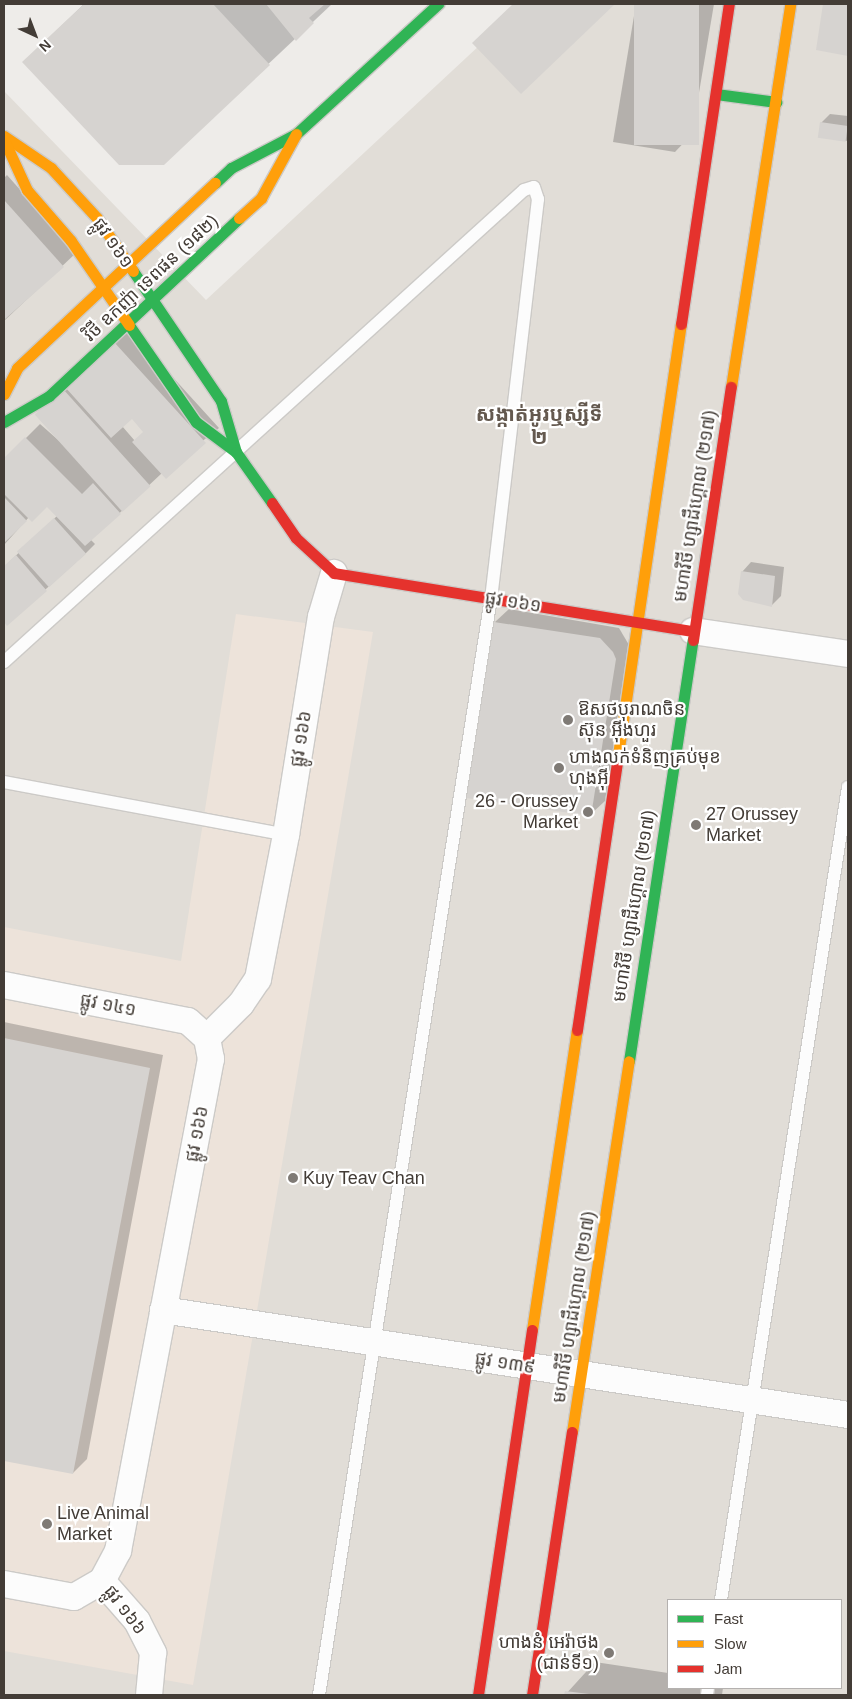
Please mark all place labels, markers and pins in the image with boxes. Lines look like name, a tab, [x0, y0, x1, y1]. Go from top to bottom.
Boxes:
place label: ឱសថបុរាណចិន ស៊ុន អ៊ីងហួរ	[578, 699, 685, 742]
marker: ឱសថបុរាណចិន ស៊ុន អ៊ីងហួរ	[562, 714, 574, 726]
place label: ហាងលក់ទំនិញគ្រប់មុខ ហុងអ៊ី	[569, 747, 721, 790]
marker: ហាងលក់ទំនិញគ្រប់មុខ ហុងអ៊ី	[553, 762, 565, 774]
place label: 26 - Orussey Market	[475, 791, 578, 834]
place label: 27 Orussey Market	[706, 804, 798, 846]
marker: 26 - Orussey Market	[582, 806, 594, 818]
marker: 27 Orussey Market	[690, 819, 702, 831]
place label: Kuy Teav Chan	[303, 1167, 425, 1189]
marker: Kuy Teav Chan	[287, 1172, 299, 1184]
place label: Live Animal Market	[57, 1503, 150, 1546]
marker: Live Animal Market	[41, 1518, 53, 1530]
place label: ហាងនំ អេរ៉ាថង (ជាន់ទី១)	[499, 1632, 599, 1675]
marker: ហាងនំ អេរ៉ាថង (ជាន់ទី១)	[603, 1647, 615, 1659]

